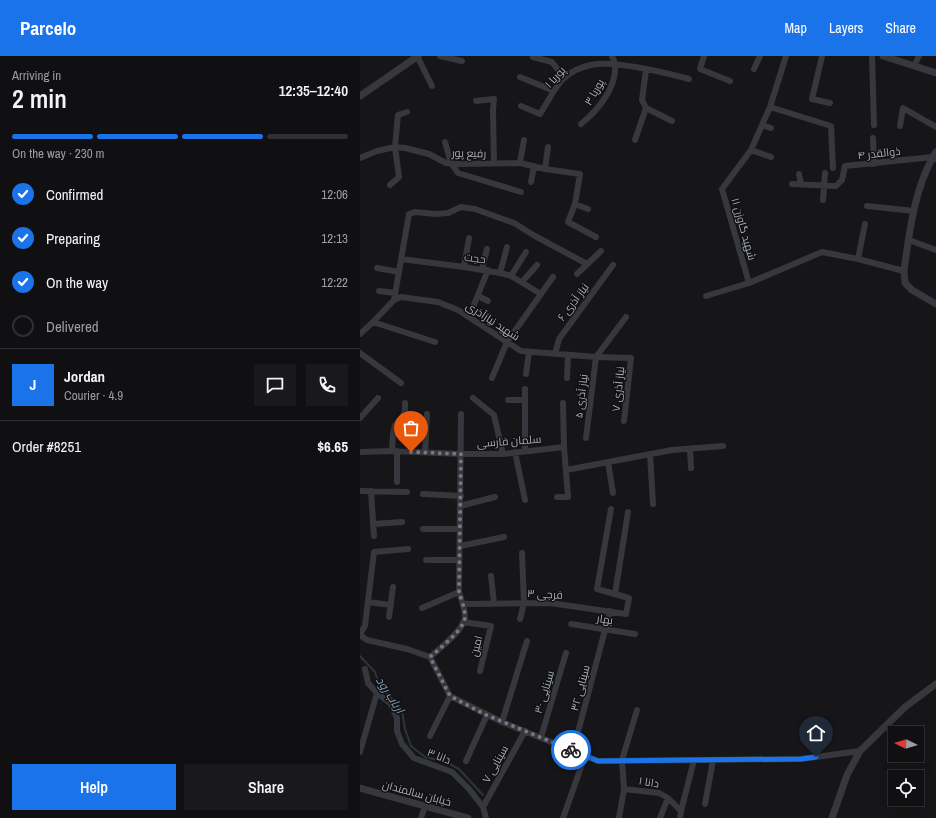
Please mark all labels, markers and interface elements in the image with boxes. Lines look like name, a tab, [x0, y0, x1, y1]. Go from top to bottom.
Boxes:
text: Parcelo	[20, 15, 76, 41]
text: Map	[785, 19, 807, 37]
text: Layers	[829, 19, 863, 37]
text: Share	[885, 19, 916, 37]
street label: پوریا ۱	[542, 63, 568, 91]
text: Arriving in	[12, 67, 61, 84]
street label: پوریا ۳	[581, 76, 607, 108]
text: 12:35–12:40	[279, 80, 348, 101]
text: 2 min	[12, 81, 67, 116]
street label: ذوالقدر ۴	[857, 144, 901, 162]
text: On the way · 230 m	[12, 145, 104, 162]
street label: رفیع پور	[451, 146, 486, 161]
icon: check	[12, 183, 34, 205]
text: Confirmed	[46, 184, 103, 205]
text: 12:06	[321, 186, 348, 203]
street label: شهید گاوزن ۱۱	[728, 196, 760, 262]
icon: check	[12, 227, 34, 249]
text: Preparing	[46, 228, 100, 249]
text: 12:13	[321, 230, 348, 247]
street label: حجت	[463, 250, 487, 266]
icon: check	[12, 271, 34, 293]
text: On the way	[46, 272, 108, 293]
text: 12:22	[321, 274, 348, 291]
street label: نیاز آذری ۶	[554, 280, 592, 324]
street label: شهید نیازآذری	[463, 298, 523, 344]
text: Delivered	[46, 316, 99, 337]
button: chat	[254, 364, 296, 406]
button: phone	[306, 364, 348, 406]
text: Jordan	[64, 366, 105, 387]
street label: نیاز آذری ۷	[609, 366, 627, 412]
street label: نیاز آذری ۵	[571, 373, 591, 419]
text: J	[30, 374, 36, 395]
text: Courier · 4.9	[64, 387, 123, 404]
pin	[394, 411, 428, 452]
icon: bag	[400, 417, 422, 439]
street label: سلمان فارسی	[476, 432, 542, 450]
text: Order #8251	[12, 436, 81, 457]
text: $6.65	[317, 436, 348, 457]
street label: فرجی ۳	[527, 586, 563, 602]
street label: بهار	[595, 611, 614, 627]
street label: امین	[467, 634, 485, 658]
street label: سینایی ۳۲	[567, 663, 593, 713]
street label: سینایی ۳۰	[531, 669, 557, 715]
water label: ارباب رود	[372, 674, 409, 718]
pin	[799, 716, 833, 757]
icon: home	[805, 722, 827, 744]
north arrow	[888, 726, 924, 762]
map controls	[888, 726, 924, 806]
courier	[551, 730, 591, 770]
icon: bike	[560, 739, 582, 761]
street label: سینایی ۷	[479, 743, 511, 785]
street label: دانا ۳	[425, 745, 453, 767]
button: Help	[12, 764, 176, 810]
button: Share	[184, 764, 348, 810]
button: locate	[888, 770, 924, 806]
street label: دانا ۱	[638, 773, 660, 791]
street label: خیابان سالمندان	[381, 777, 453, 809]

